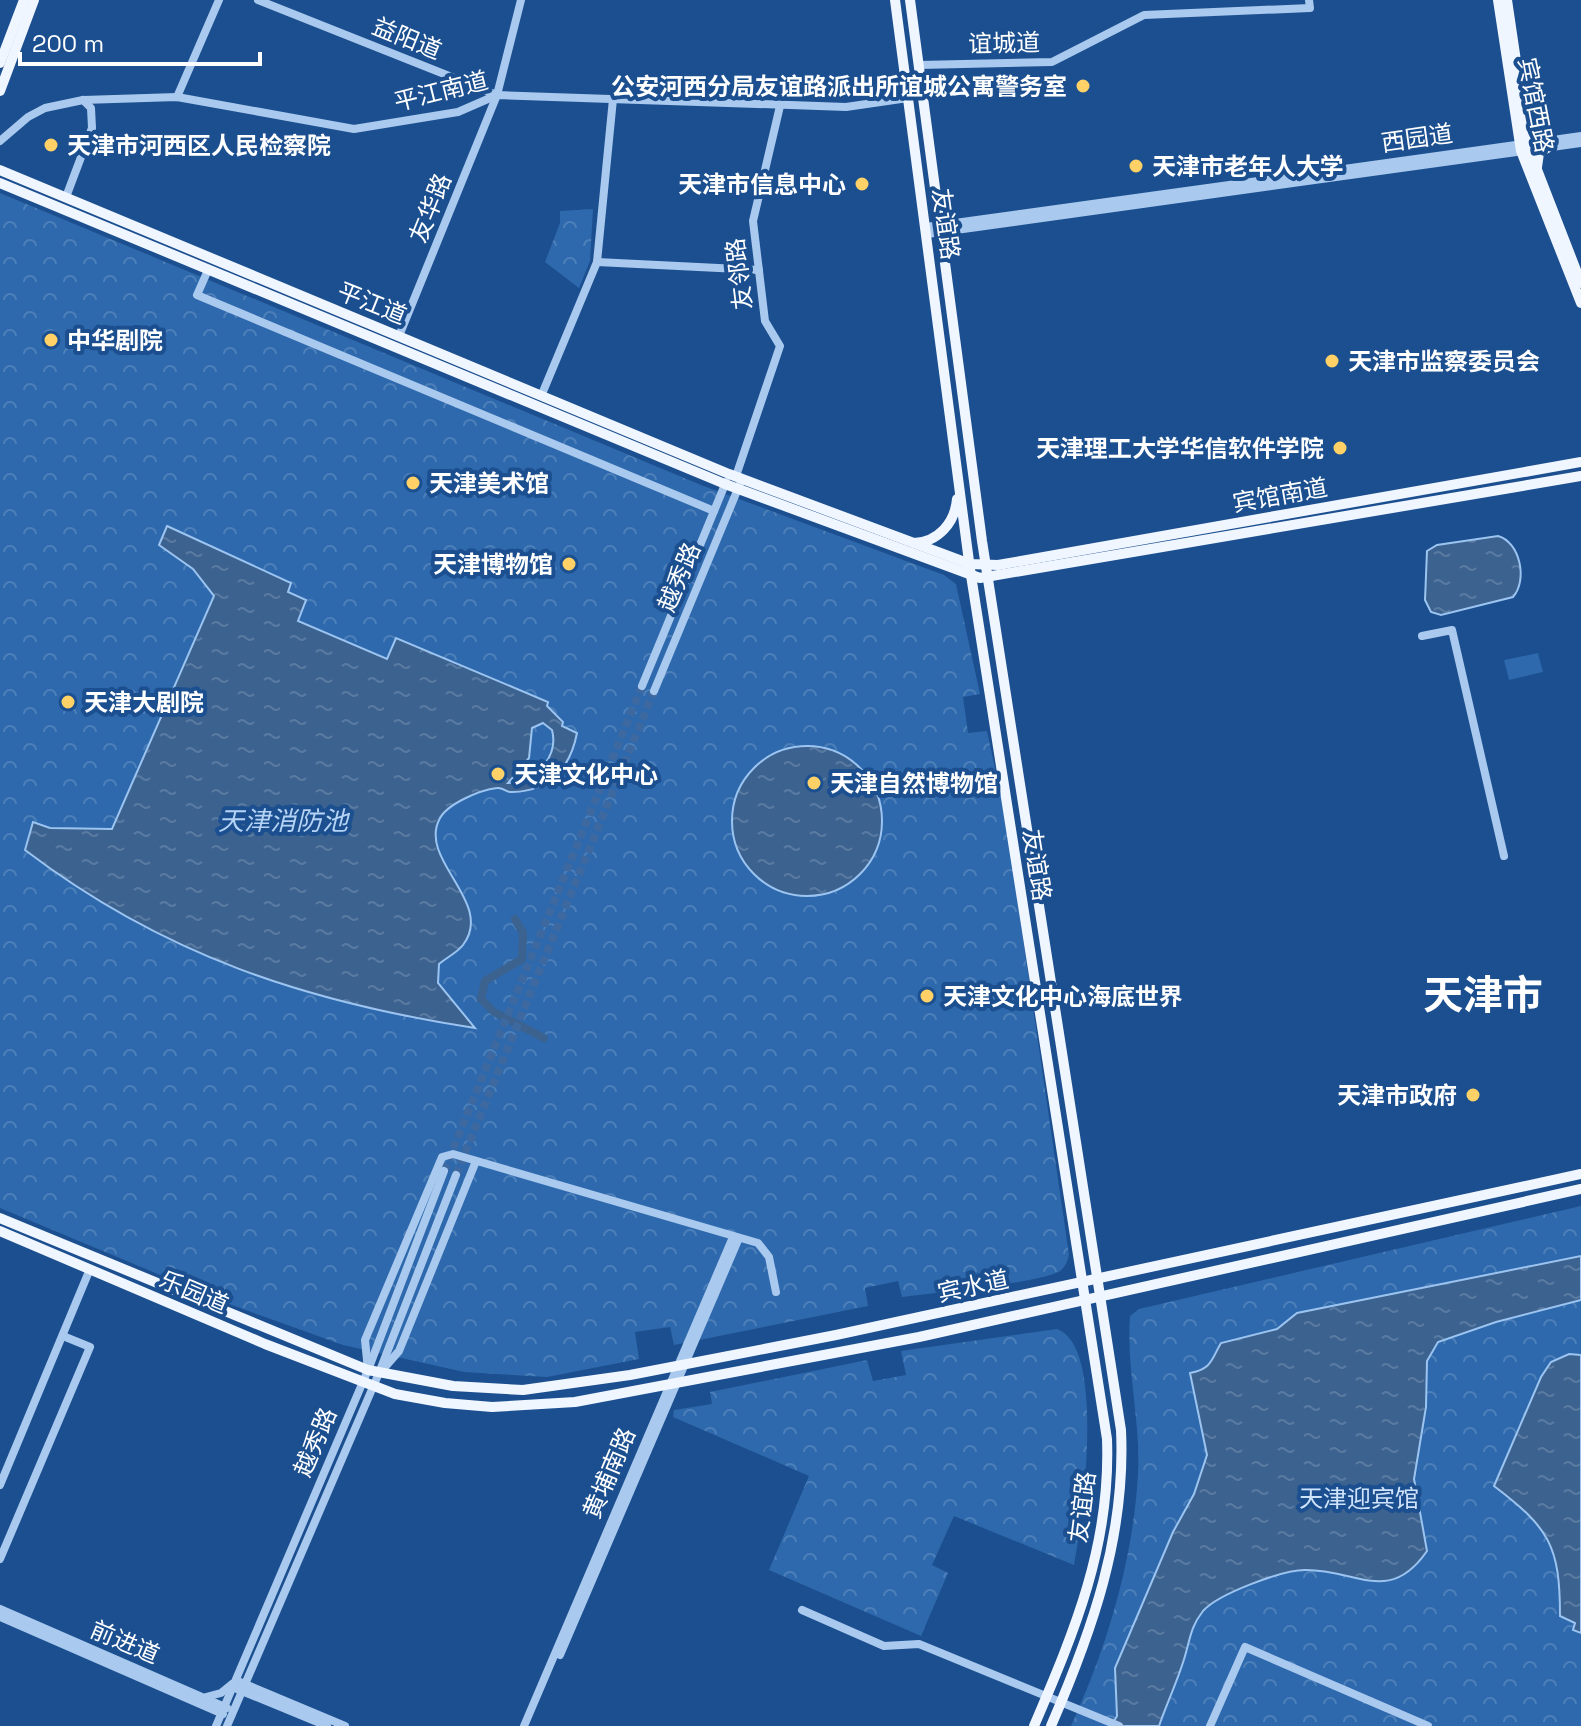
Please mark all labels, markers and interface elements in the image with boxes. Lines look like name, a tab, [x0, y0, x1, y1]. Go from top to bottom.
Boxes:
street label: 益阳道	[368, 10, 446, 66]
scale bar	[20, 16, 260, 66]
street label: 谊城道	[968, 27, 1040, 59]
text: 200 m	[32, 28, 104, 59]
street label: 宾馆西路	[1512, 55, 1560, 155]
street label: 平江南道	[391, 64, 491, 118]
place label: 公安河西分局友谊路派出所谊城公寓警务室	[611, 71, 1067, 102]
marker: 公安河西分局友谊路派出所谊城公寓警务室	[1074, 77, 1092, 95]
street label: 西园道	[1379, 118, 1455, 158]
place label: 天津市河西区人民检察院	[67, 130, 331, 161]
marker: 天津市河西区人民检察院	[42, 136, 60, 154]
place label: 天津市老年人大学	[1152, 151, 1344, 182]
marker: 天津市老年人大学	[1127, 157, 1145, 175]
street label: 友华路	[402, 169, 458, 247]
place label: 天津市信息中心	[678, 169, 846, 200]
marker: 天津市信息中心	[853, 175, 871, 193]
street label: 友谊路	[926, 186, 966, 262]
street label: 友邻路	[719, 236, 759, 312]
street label: 平江道	[333, 275, 411, 331]
place label: 中华剧院	[67, 325, 163, 356]
marker: 中华剧院	[42, 331, 60, 349]
place label: 天津市监察委员会	[1348, 346, 1540, 377]
marker: 天津市监察委员会	[1323, 352, 1341, 370]
place label: 天津理工大学华信软件学院	[1036, 433, 1324, 464]
marker: 天津理工大学华信软件学院	[1331, 439, 1349, 457]
place label: 天津美术馆	[429, 468, 549, 499]
street label: 宾馆南道	[1230, 471, 1330, 519]
marker: 天津美术馆	[404, 474, 422, 492]
street label: 越秀路	[651, 538, 707, 616]
place label: 天津博物馆	[433, 549, 553, 580]
marker: 天津博物馆	[560, 555, 578, 573]
place label: 天津大剧院	[84, 687, 204, 718]
marker: 天津大剧院	[59, 693, 77, 711]
place label: 天津文化中心	[514, 759, 658, 790]
marker: 天津文化中心	[489, 765, 507, 783]
place label: 天津自然博物馆	[830, 768, 998, 799]
marker: 天津自然博物馆	[805, 774, 823, 792]
water label: 天津消防池	[218, 804, 351, 838]
street label: 友谊路	[1016, 827, 1058, 903]
district label: 天津市	[1423, 970, 1543, 1021]
place label: 天津文化中心海底世界	[943, 981, 1183, 1012]
marker: 天津文化中心海底世界	[918, 987, 936, 1005]
place label: 天津市政府	[1337, 1080, 1457, 1111]
marker: 天津市政府	[1464, 1086, 1482, 1104]
street label: 宾水道	[935, 1263, 1011, 1309]
street label: 乐园道	[155, 1264, 233, 1320]
street label: 越秀路	[287, 1403, 343, 1481]
street label: 黄埔南路	[576, 1423, 642, 1523]
street label: 友谊路	[1062, 1469, 1102, 1545]
park label: 天津迎宾馆	[1299, 1483, 1419, 1514]
street label: 前进道	[86, 1614, 164, 1670]

